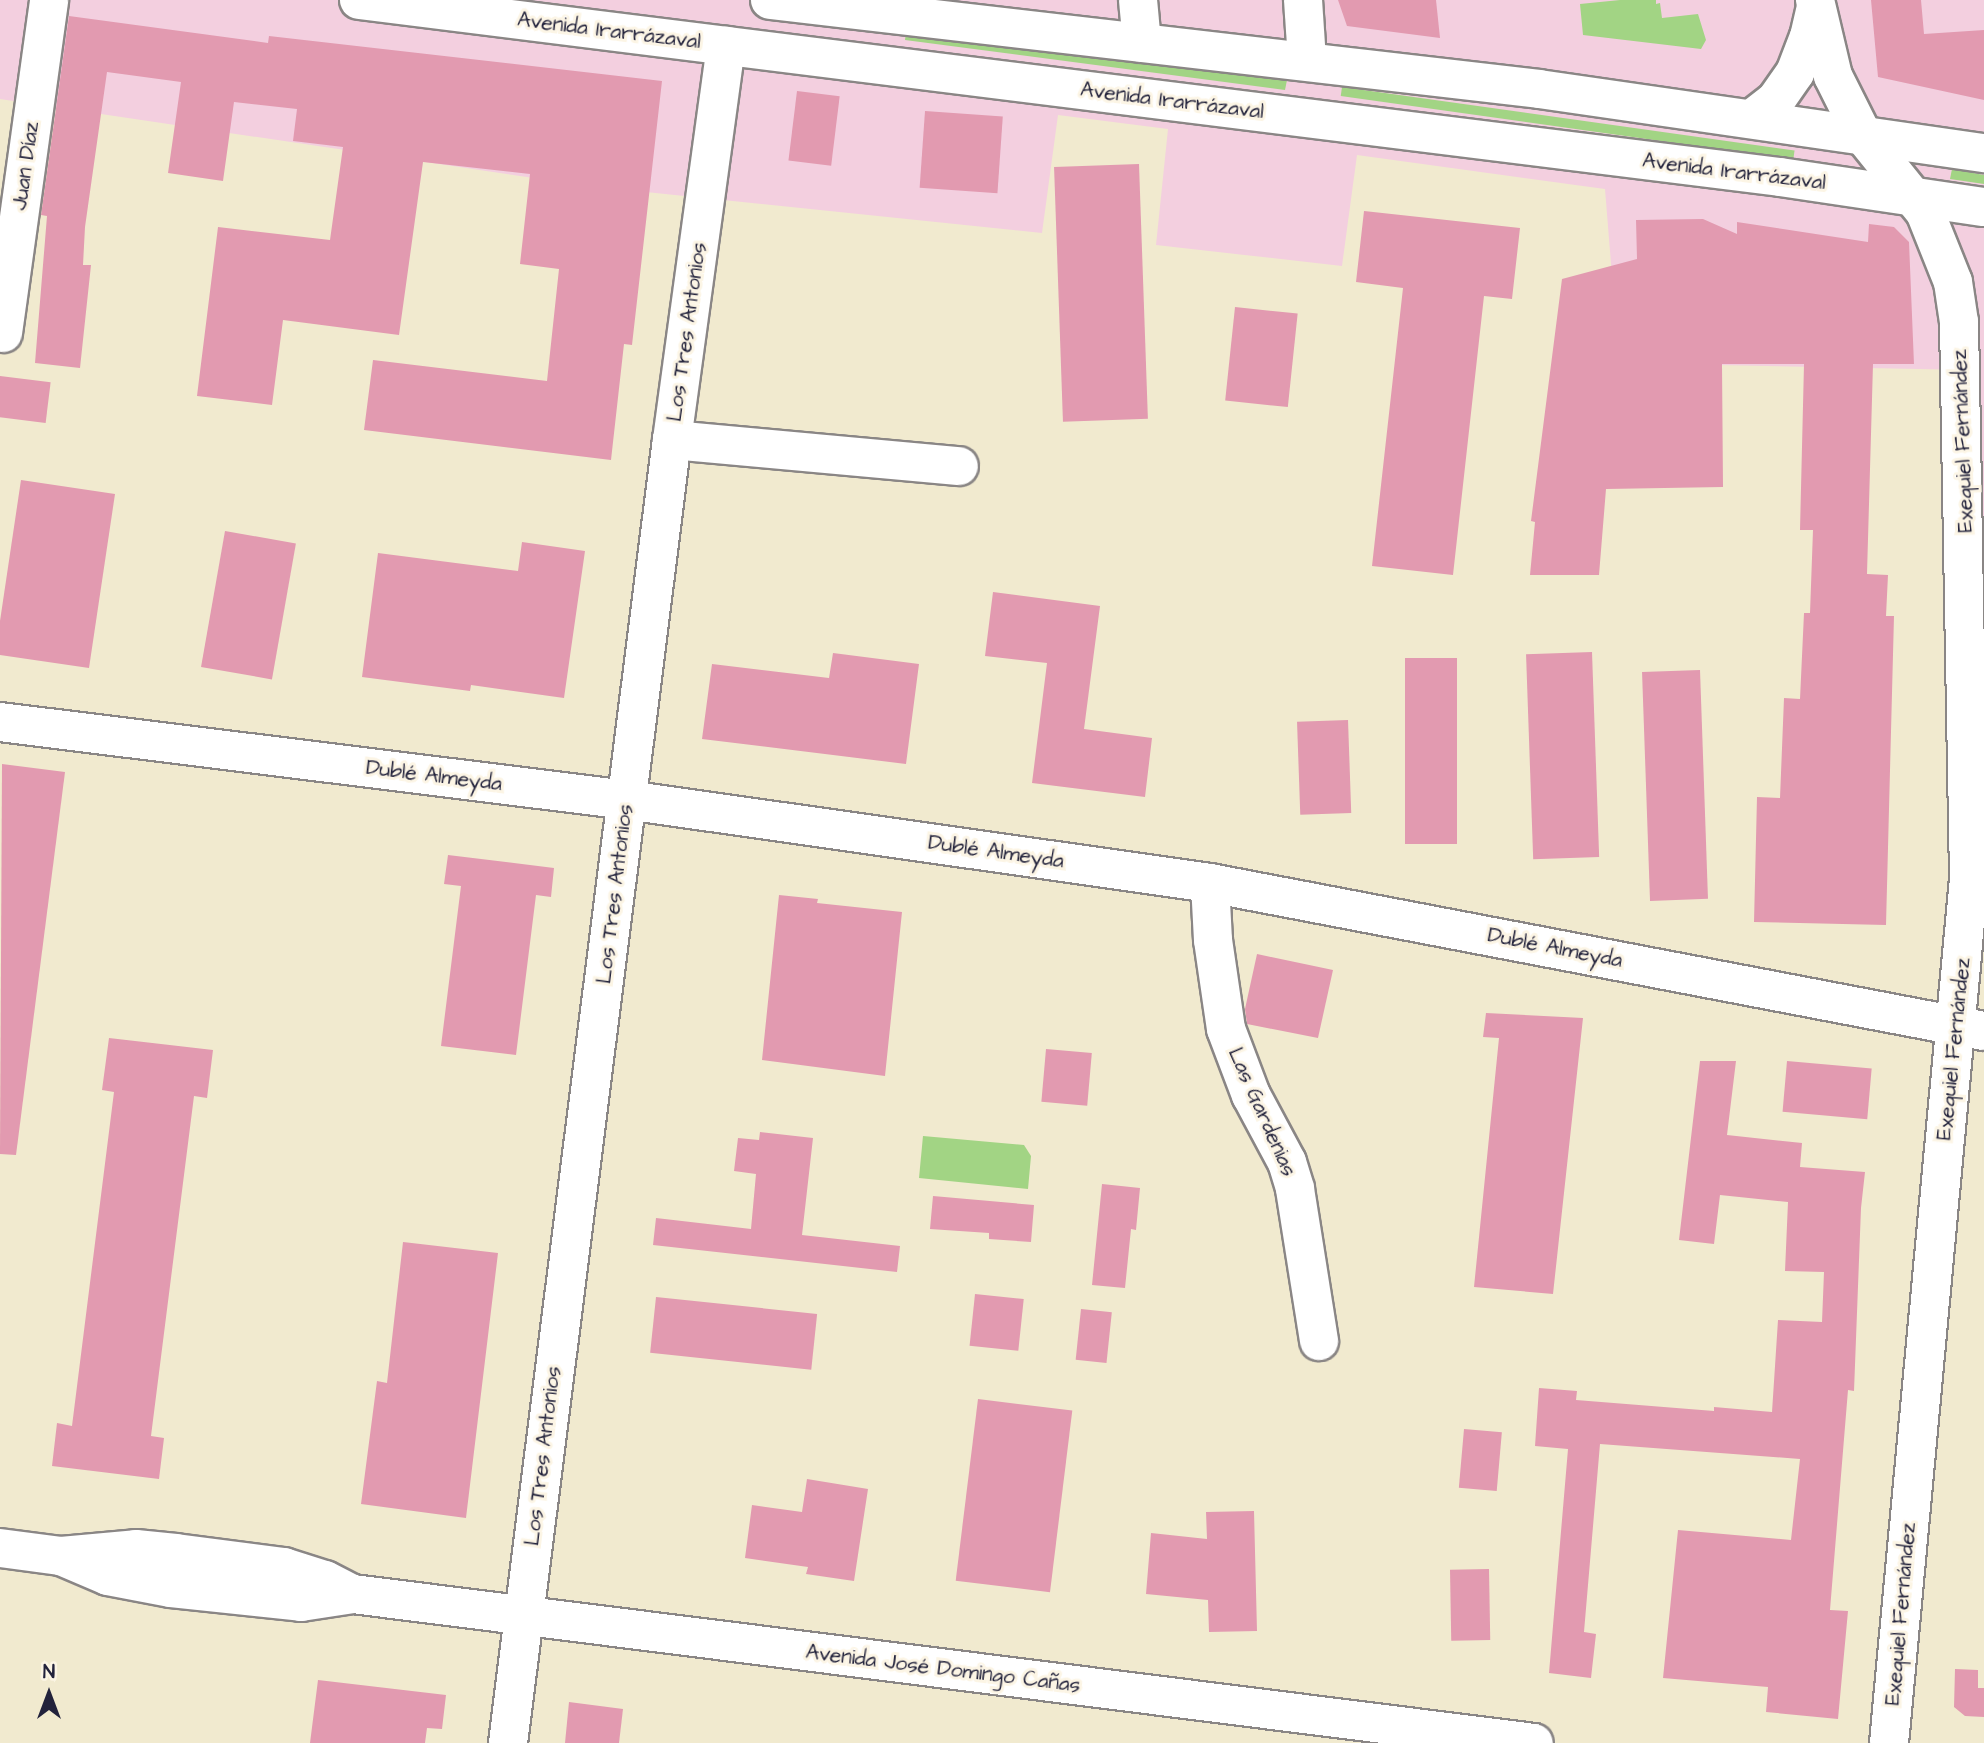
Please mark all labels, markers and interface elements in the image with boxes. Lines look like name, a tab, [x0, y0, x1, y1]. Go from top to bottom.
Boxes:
street label: Avenida Irarrázaval	[516, 7, 702, 55]
street label: Avenida Irarrázaval	[1079, 77, 1265, 125]
street label: Juan Díaz	[7, 120, 45, 212]
street label: Avenida Irarrázaval	[1641, 148, 1827, 196]
street label: Los Tres Antonios	[662, 241, 712, 423]
street label: Exequiel Fernández	[1947, 349, 1979, 533]
street label: Dublé Almeyda	[365, 755, 503, 797]
street label: Los Tres Antonios	[591, 803, 639, 985]
street label: Dublé Almeyda	[927, 830, 1065, 874]
street label: Dublé Almeyda	[1486, 923, 1624, 973]
street label: Exequiel Fernández	[1932, 957, 1976, 1141]
street label: Las Gardenias	[1222, 1044, 1302, 1180]
street label: Los Tres Antonios	[519, 1365, 567, 1547]
street label: Exequiel Fernández	[1880, 1522, 1922, 1706]
street label: Avenida José Domingo Cañas	[804, 1640, 1082, 1698]
north arrow	[14, 1659, 84, 1729]
text: N	[43, 1659, 55, 1686]

